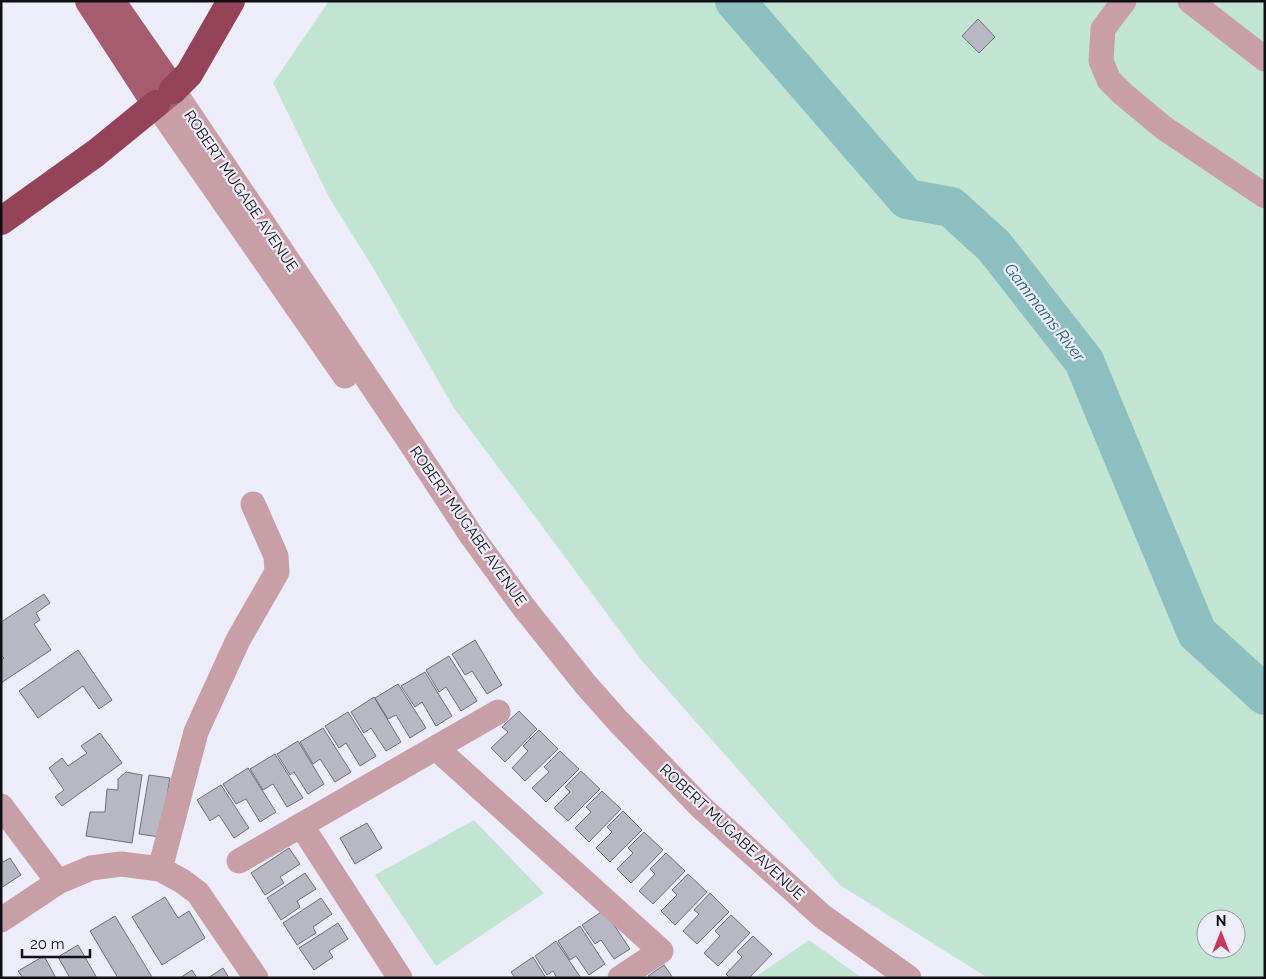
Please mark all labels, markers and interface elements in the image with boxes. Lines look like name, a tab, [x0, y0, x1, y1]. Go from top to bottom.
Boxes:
street label: ROBERT MUGABE AVENUE	[180, 107, 302, 275]
water label: Gammams River	[1001, 260, 1089, 365]
street label: ROBERT MUGABE AVENUE	[406, 443, 530, 609]
street label: ROBERT MUGABE AVENUE	[656, 760, 808, 904]
north arrow	[1196, 909, 1246, 959]
text: N	[1216, 913, 1226, 929]
scale bar	[22, 926, 90, 958]
text: 20 m	[30, 935, 65, 953]

